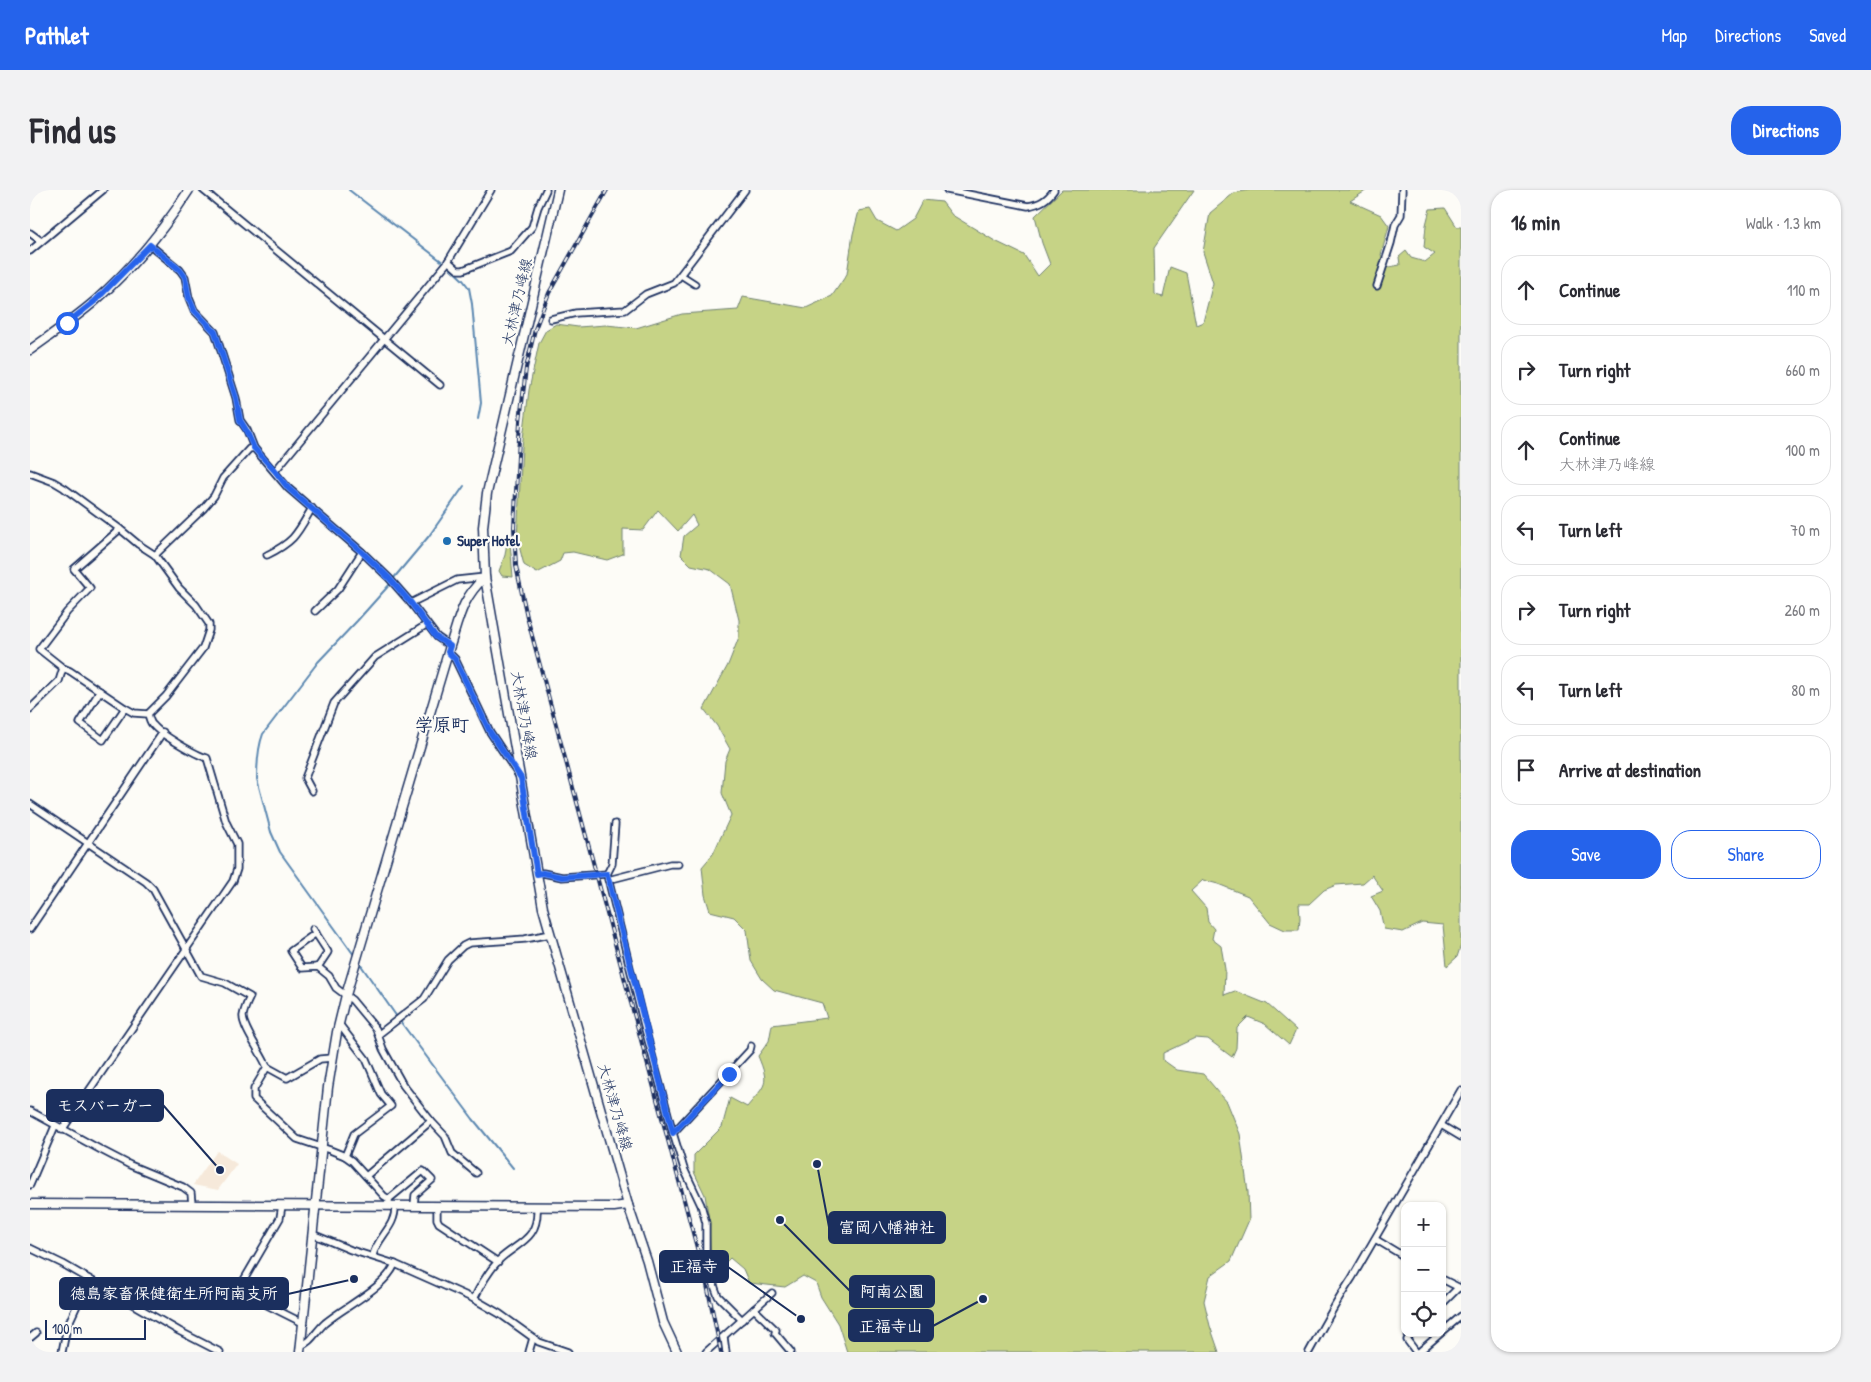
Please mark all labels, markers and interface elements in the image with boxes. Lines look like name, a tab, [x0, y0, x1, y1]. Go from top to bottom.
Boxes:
text: Pathlet	[25, 19, 88, 51]
text: Map	[1662, 23, 1687, 48]
text: Directions	[1715, 23, 1781, 48]
text: Saved	[1809, 23, 1846, 48]
button: Directions	[1731, 106, 1841, 155]
text: Find us	[30, 107, 116, 154]
text: 16 min	[1511, 208, 1560, 237]
text: Walk · 1.3 km	[1746, 212, 1821, 234]
street label: 大林津乃峰線	[496, 256, 537, 348]
icon: ahead	[1512, 276, 1540, 304]
text: Continue	[1559, 277, 1620, 303]
text: 110 m	[1787, 279, 1820, 301]
route start	[56, 312, 79, 335]
icon: right	[1512, 356, 1540, 384]
text: Turn right	[1559, 357, 1630, 383]
text: 660 m	[1786, 359, 1820, 381]
text: Continue	[1559, 425, 1620, 451]
icon: ahead	[1512, 436, 1540, 464]
text: 100 m	[1785, 439, 1820, 461]
text: 大林津乃峰線	[1559, 453, 1655, 475]
icon: left	[1512, 516, 1540, 544]
text: Turn left	[1559, 517, 1622, 543]
text: 70 m	[1790, 519, 1820, 541]
place label: Super Hotel	[457, 530, 521, 552]
marker: Super Hotel	[441, 535, 453, 547]
icon: right	[1512, 596, 1540, 624]
text: Turn right	[1559, 597, 1630, 623]
text: 260 m	[1784, 599, 1820, 621]
street label: 大林津乃峰線	[506, 669, 543, 761]
icon: left	[1512, 676, 1540, 704]
text: Turn left	[1559, 677, 1622, 703]
text: 80 m	[1791, 679, 1820, 701]
district label: 学原町	[415, 712, 469, 737]
icon: arrive	[1512, 756, 1540, 784]
text: Arrive at destination	[1559, 757, 1701, 783]
button: Save	[1511, 830, 1661, 879]
button: Share	[1671, 830, 1821, 879]
street label: 大林津乃峰線	[593, 1061, 638, 1153]
route end	[718, 1063, 741, 1086]
callout: モスバーガー	[47, 1090, 163, 1121]
text: モスバーガー	[57, 1094, 153, 1116]
map controls	[1401, 1202, 1446, 1337]
button: +	[1401, 1202, 1446, 1247]
callout: 富岡八幡神社	[829, 1212, 945, 1243]
text: 富岡八幡神社	[839, 1216, 935, 1238]
button: −	[1401, 1247, 1446, 1292]
callout: 正福寺	[660, 1251, 728, 1282]
text: 正福寺	[670, 1255, 718, 1277]
callout: 阿南公園	[850, 1276, 934, 1307]
callout: 徳島家畜保健衛生所阿南支所	[60, 1278, 288, 1309]
text: 阿南公園	[860, 1280, 924, 1302]
text: 徳島家畜保健衛生所阿南支所	[70, 1282, 278, 1304]
button: locate	[1401, 1292, 1446, 1337]
callout: 正福寺山	[849, 1310, 933, 1341]
text: 正福寺山	[859, 1315, 923, 1337]
scale bar	[45, 1317, 146, 1340]
text: 100 m	[52, 1319, 82, 1338]

